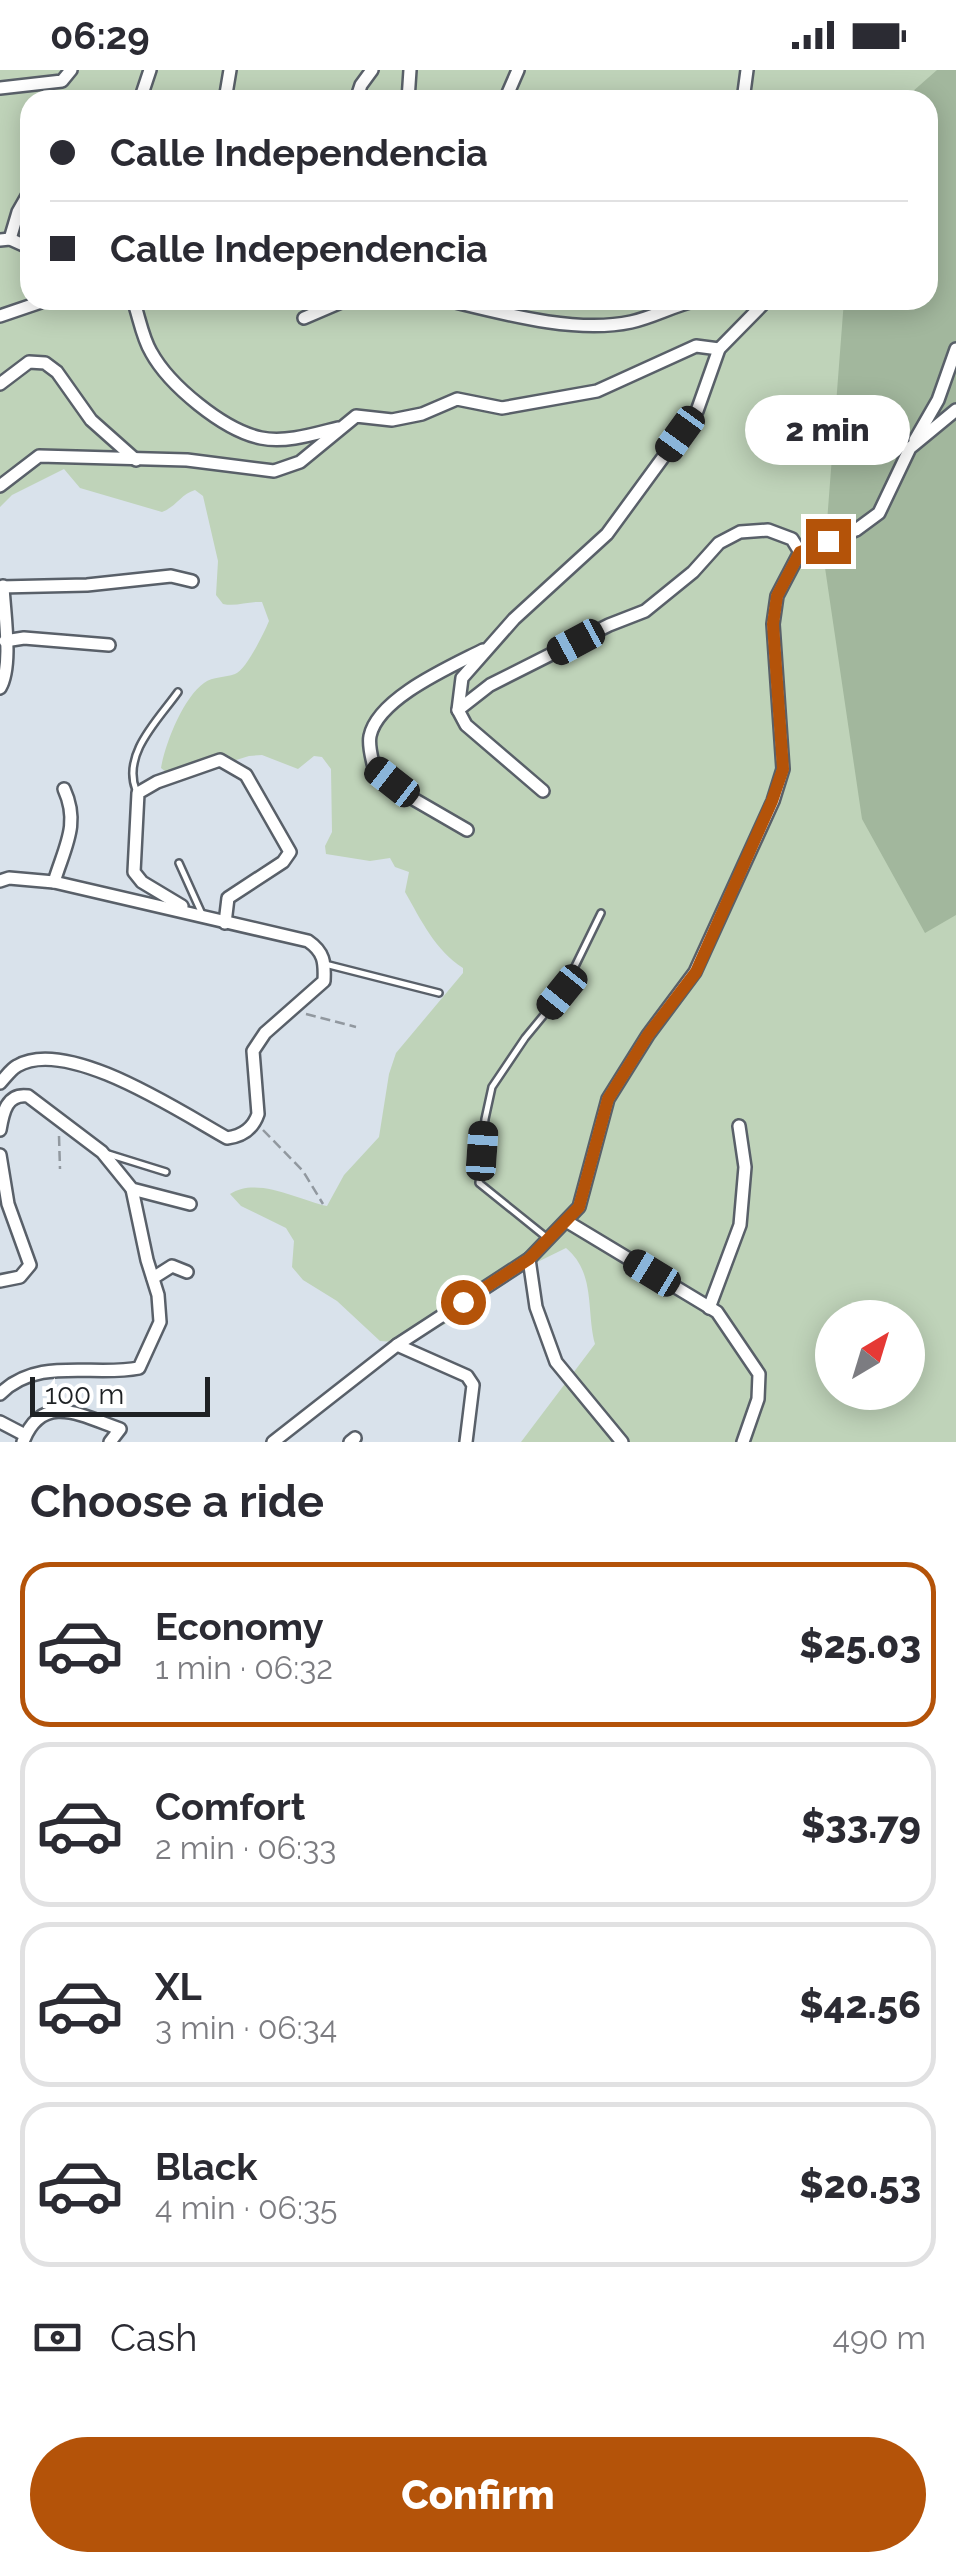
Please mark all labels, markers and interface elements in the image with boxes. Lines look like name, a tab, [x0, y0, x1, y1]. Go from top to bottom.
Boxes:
text: 06:29	[50, 13, 150, 58]
text: Calle Independencia	[110, 130, 488, 175]
text: Calle Independencia	[110, 226, 488, 271]
callout: 2 min	[746, 396, 910, 466]
car	[650, 401, 710, 467]
text: 2 min	[785, 411, 870, 448]
route end	[806, 519, 851, 564]
car	[542, 615, 610, 669]
car	[359, 752, 425, 812]
car	[531, 959, 593, 1025]
car	[465, 1120, 499, 1182]
car	[619, 1245, 685, 1301]
route start	[441, 1280, 486, 1325]
north arrow	[815, 1300, 925, 1410]
map controls	[815, 1300, 925, 1410]
scale bar	[30, 1372, 210, 1416]
text: 100 m	[45, 1378, 124, 1411]
text: Choose a ride	[30, 1475, 324, 1528]
icon: car	[35, 1600, 125, 1690]
text: Economy	[155, 1604, 324, 1649]
text: $25.03	[799, 1622, 921, 1667]
text: 1 min · 06:32	[155, 1649, 333, 1686]
icon: car	[35, 1780, 125, 1870]
text: Comfort	[155, 1784, 305, 1829]
text: $33.79	[801, 1802, 921, 1847]
text: 2 min · 06:33	[155, 1829, 336, 1866]
icon: car	[35, 1960, 125, 2050]
text: XL	[155, 1964, 202, 2009]
text: $42.56	[799, 1982, 921, 2027]
text: 3 min · 06:34	[155, 2009, 337, 2046]
icon: car	[35, 2140, 125, 2230]
text: Black	[155, 2144, 257, 2189]
text: $20.53	[799, 2162, 921, 2207]
text: 4 min · 06:35	[155, 2189, 337, 2226]
icon: cash	[30, 2310, 85, 2365]
text: Cash	[110, 2315, 197, 2360]
text: 490 m	[833, 2319, 926, 2356]
button: Confirm	[30, 2437, 926, 2552]

